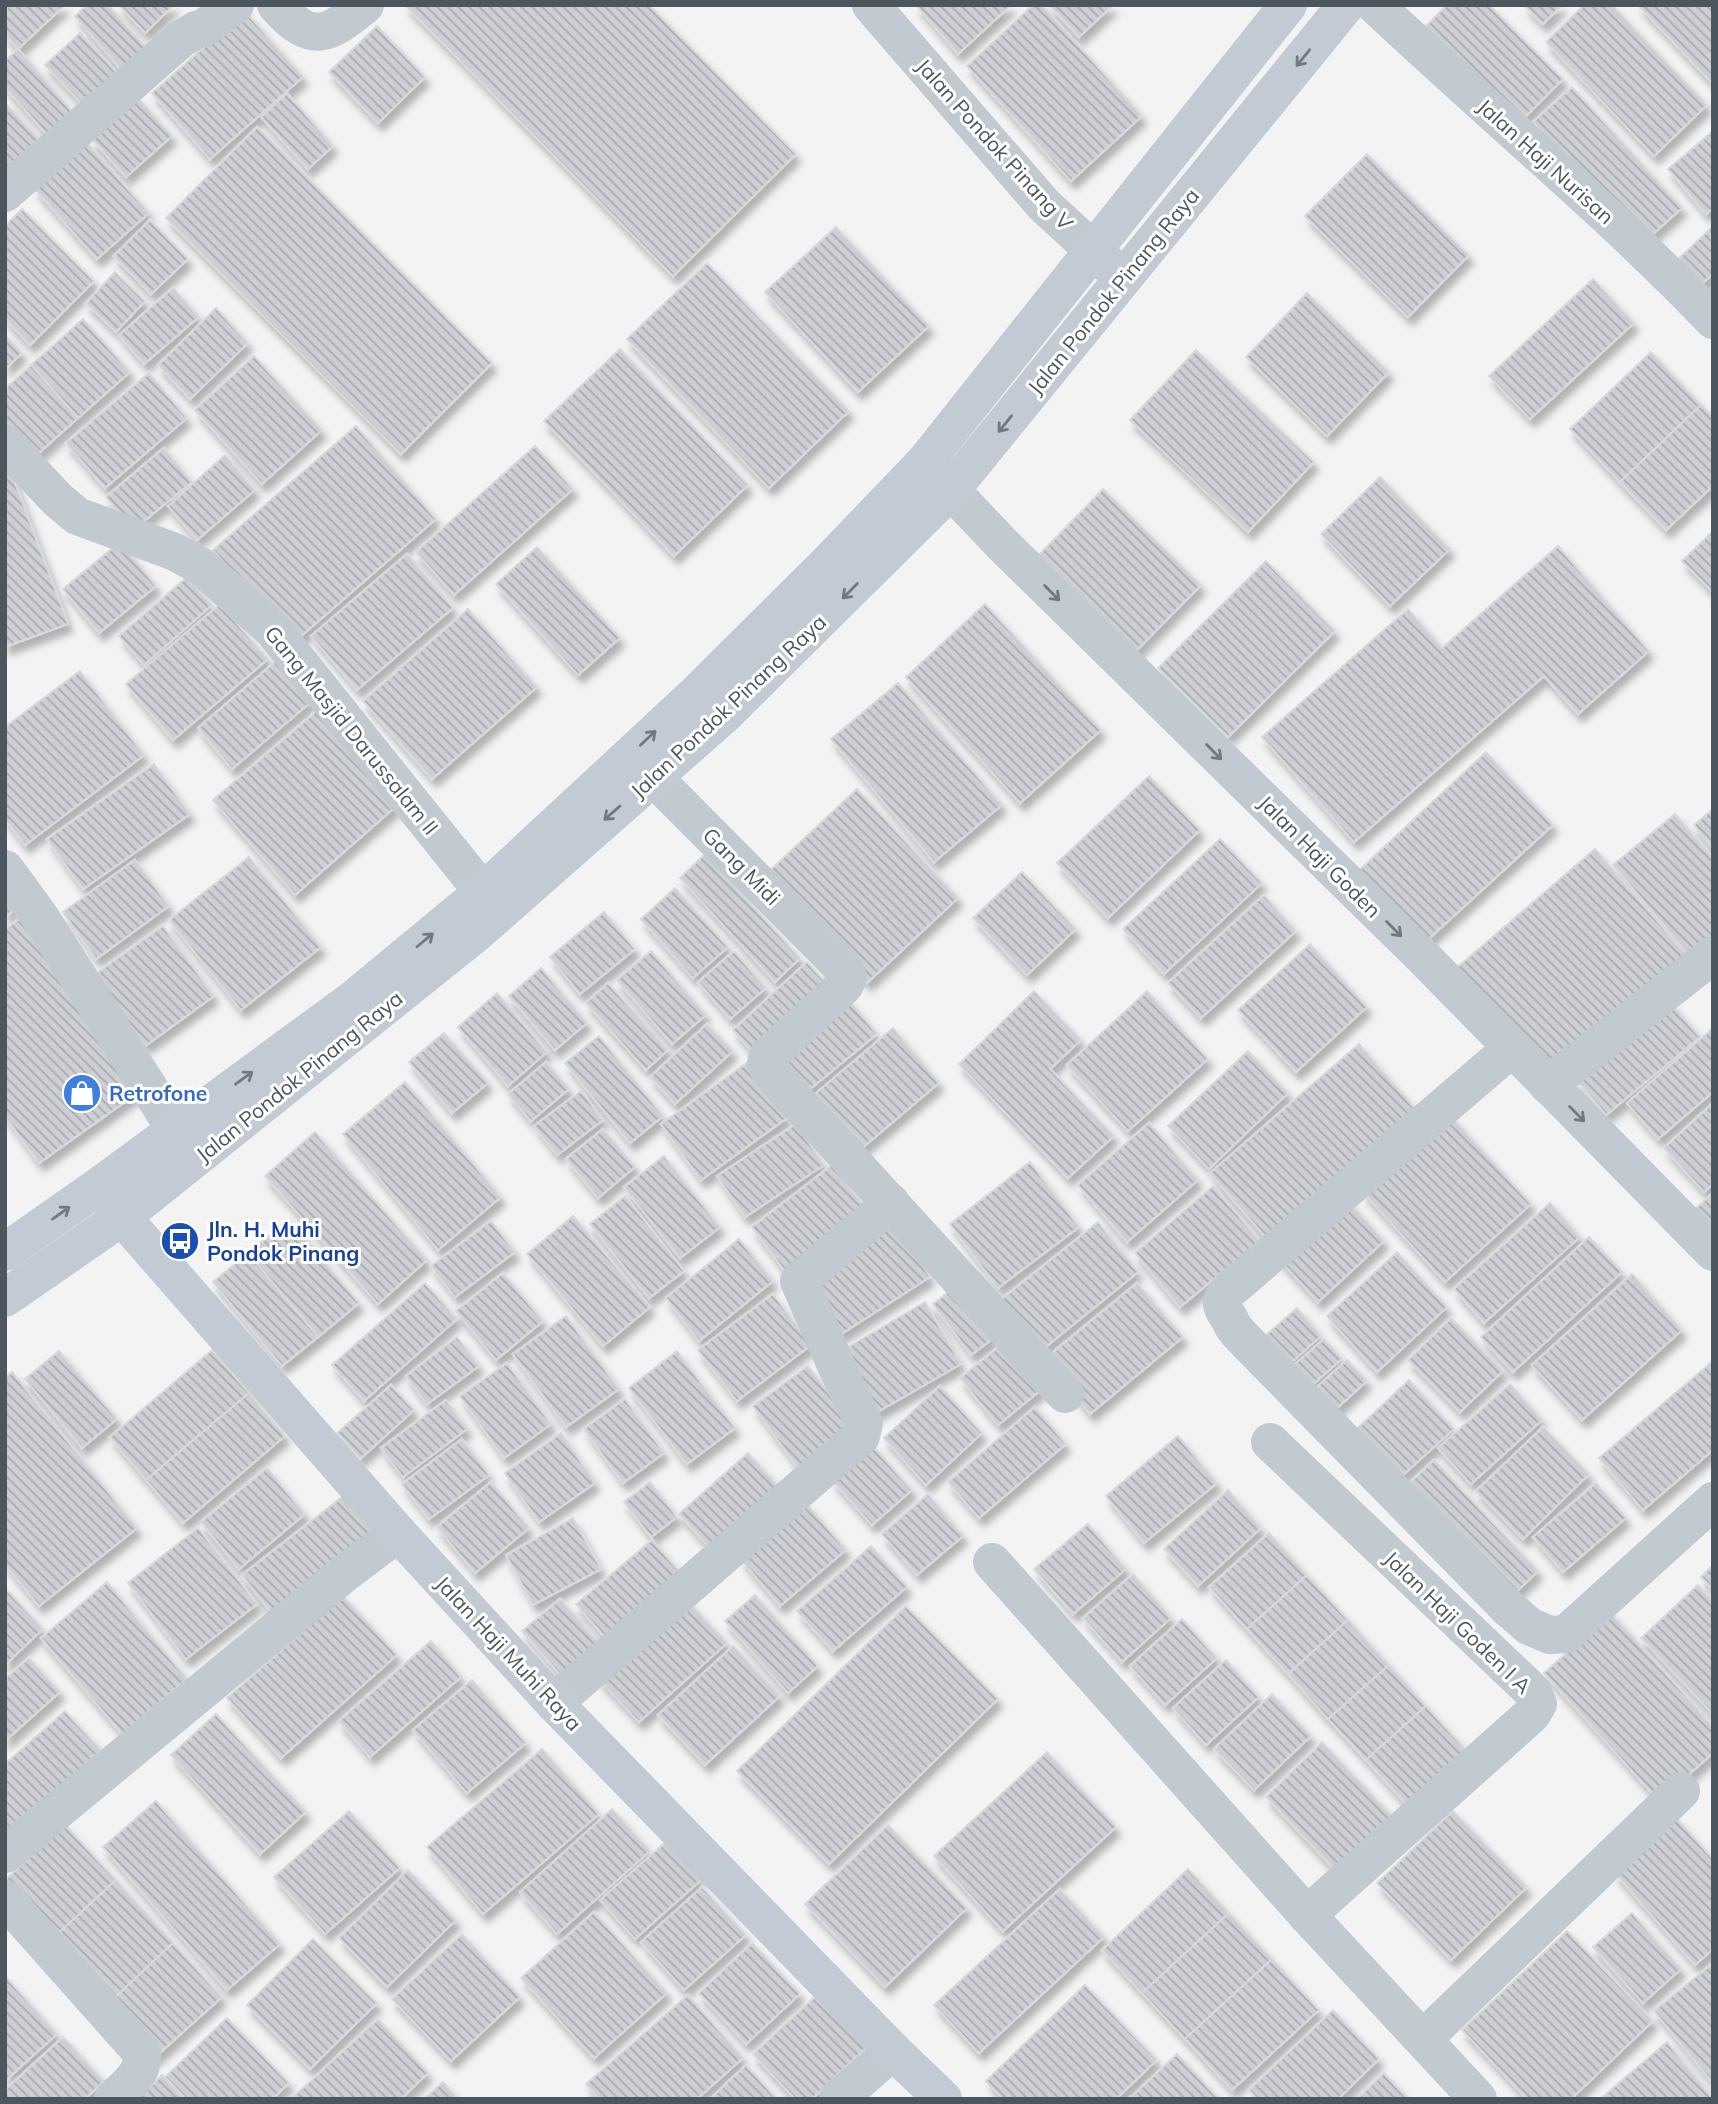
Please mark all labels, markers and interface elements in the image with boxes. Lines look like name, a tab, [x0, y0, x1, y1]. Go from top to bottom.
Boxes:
one-way arrow	[1295, 49, 1311, 67]
street label: Jalan Pondok Pinang V	[911, 53, 1079, 235]
street label: Jalan Haji Nurisan	[1472, 93, 1620, 229]
street label: Jalan Pondok Pinang Raya	[1022, 183, 1204, 399]
one-way arrow	[997, 415, 1012, 433]
one-way arrow	[841, 582, 858, 599]
one-way arrow	[1043, 584, 1060, 601]
street label: Jalan Pondok Pinang Raya	[625, 609, 831, 803]
street label: Gang Masjid Darussalam II	[260, 620, 444, 840]
one-way arrow	[639, 730, 657, 746]
one-way arrow	[1206, 744, 1223, 761]
street label: Jalan Haji Goden	[1253, 789, 1387, 923]
one-way arrow	[604, 805, 622, 821]
street label: Gang Midi	[698, 822, 786, 910]
one-way arrow	[1385, 920, 1402, 937]
one-way arrow	[416, 932, 434, 948]
street label: Jalan Pondok Pinang Raya	[191, 985, 407, 1167]
one-way arrow	[235, 1071, 254, 1086]
shop icon: Retrofone	[61, 1072, 103, 1114]
place label: Retrofone	[109, 1080, 207, 1106]
one-way arrow	[1568, 1105, 1585, 1122]
one-way arrow	[51, 1205, 70, 1220]
place label: Jln. H. Muhi Pondok Pinang	[207, 1216, 359, 1266]
bus stop icon: Jln. H. Muhi Pondok Pinang	[159, 1220, 201, 1262]
street label: Jalan Haji Goden I A	[1379, 1545, 1537, 1699]
street label: Jalan Haji Muhi Raya	[430, 1570, 588, 1736]

